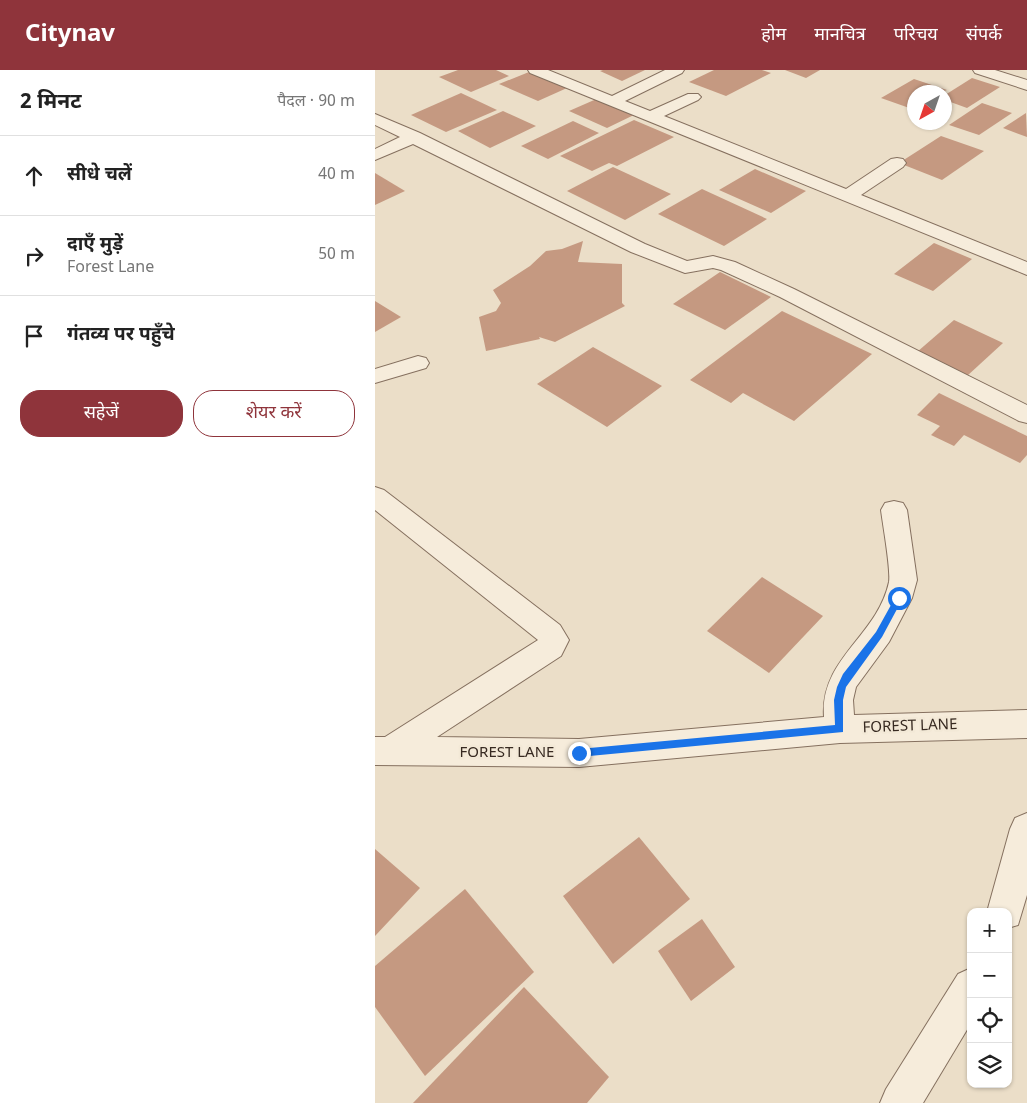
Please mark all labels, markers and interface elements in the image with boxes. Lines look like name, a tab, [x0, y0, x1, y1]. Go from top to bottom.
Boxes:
text: Citynav	[25, 19, 115, 51]
text: होम	[761, 24, 786, 47]
text: मानचित्र	[814, 24, 866, 47]
text: परिचय	[894, 24, 938, 47]
text: संपर्क	[966, 24, 1002, 47]
north arrow	[907, 85, 952, 130]
text: 2 मिनट	[20, 89, 81, 117]
text: पैदल · 90 m	[277, 92, 355, 113]
icon: ahead	[20, 162, 48, 190]
text: सीधे चलें	[67, 163, 132, 188]
text: 40 m	[318, 165, 355, 186]
text: दाएँ मुड़ें	[67, 233, 123, 258]
icon: right	[20, 242, 48, 270]
text: 50 m	[318, 245, 355, 266]
text: Forest Lane	[67, 258, 154, 279]
icon: arrive	[20, 322, 48, 350]
text: गंतव्य पर पहुँचे	[67, 323, 175, 348]
button: सहेजें	[20, 390, 183, 437]
button: शेयर करें	[193, 390, 355, 437]
route start	[888, 587, 911, 610]
street label: FOREST LANE	[862, 716, 958, 738]
route end	[568, 742, 591, 765]
street label: FOREST LANE	[460, 744, 554, 763]
map controls	[967, 908, 1012, 1088]
button: +	[967, 908, 1012, 953]
button: −	[967, 953, 1012, 998]
button: locate	[967, 998, 1012, 1043]
button: layers	[967, 1043, 1012, 1088]

